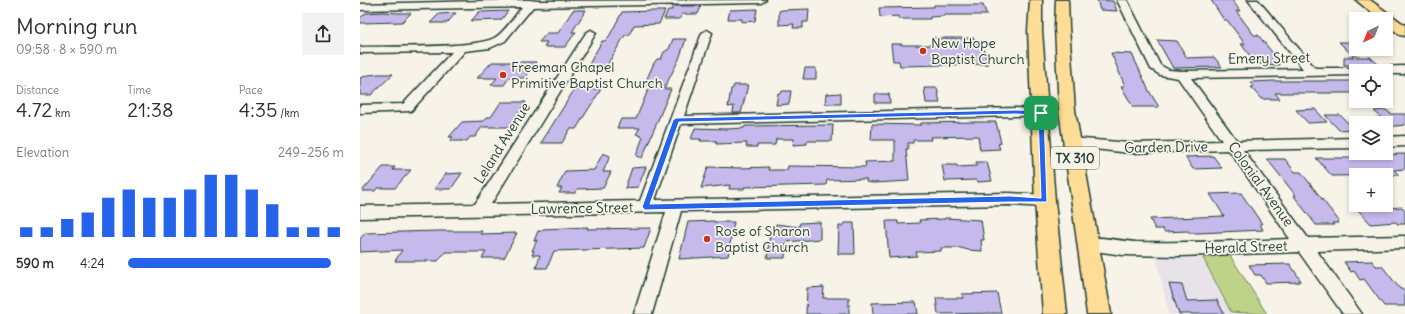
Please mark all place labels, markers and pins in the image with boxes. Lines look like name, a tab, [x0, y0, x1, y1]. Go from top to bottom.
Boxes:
place label: New Hope Baptist Church	[931, 34, 1025, 68]
marker: New Hope Baptist Church	[918, 46, 928, 56]
place label: Freeman Chapel Primitive Baptist Church	[511, 58, 663, 92]
marker: Freeman Chapel Primitive Baptist Church	[498, 70, 508, 80]
pin	[1024, 96, 1058, 130]
place label: Rose of Sharon Baptist Church	[715, 222, 810, 256]
marker: Rose of Sharon Baptist Church	[702, 234, 712, 244]

